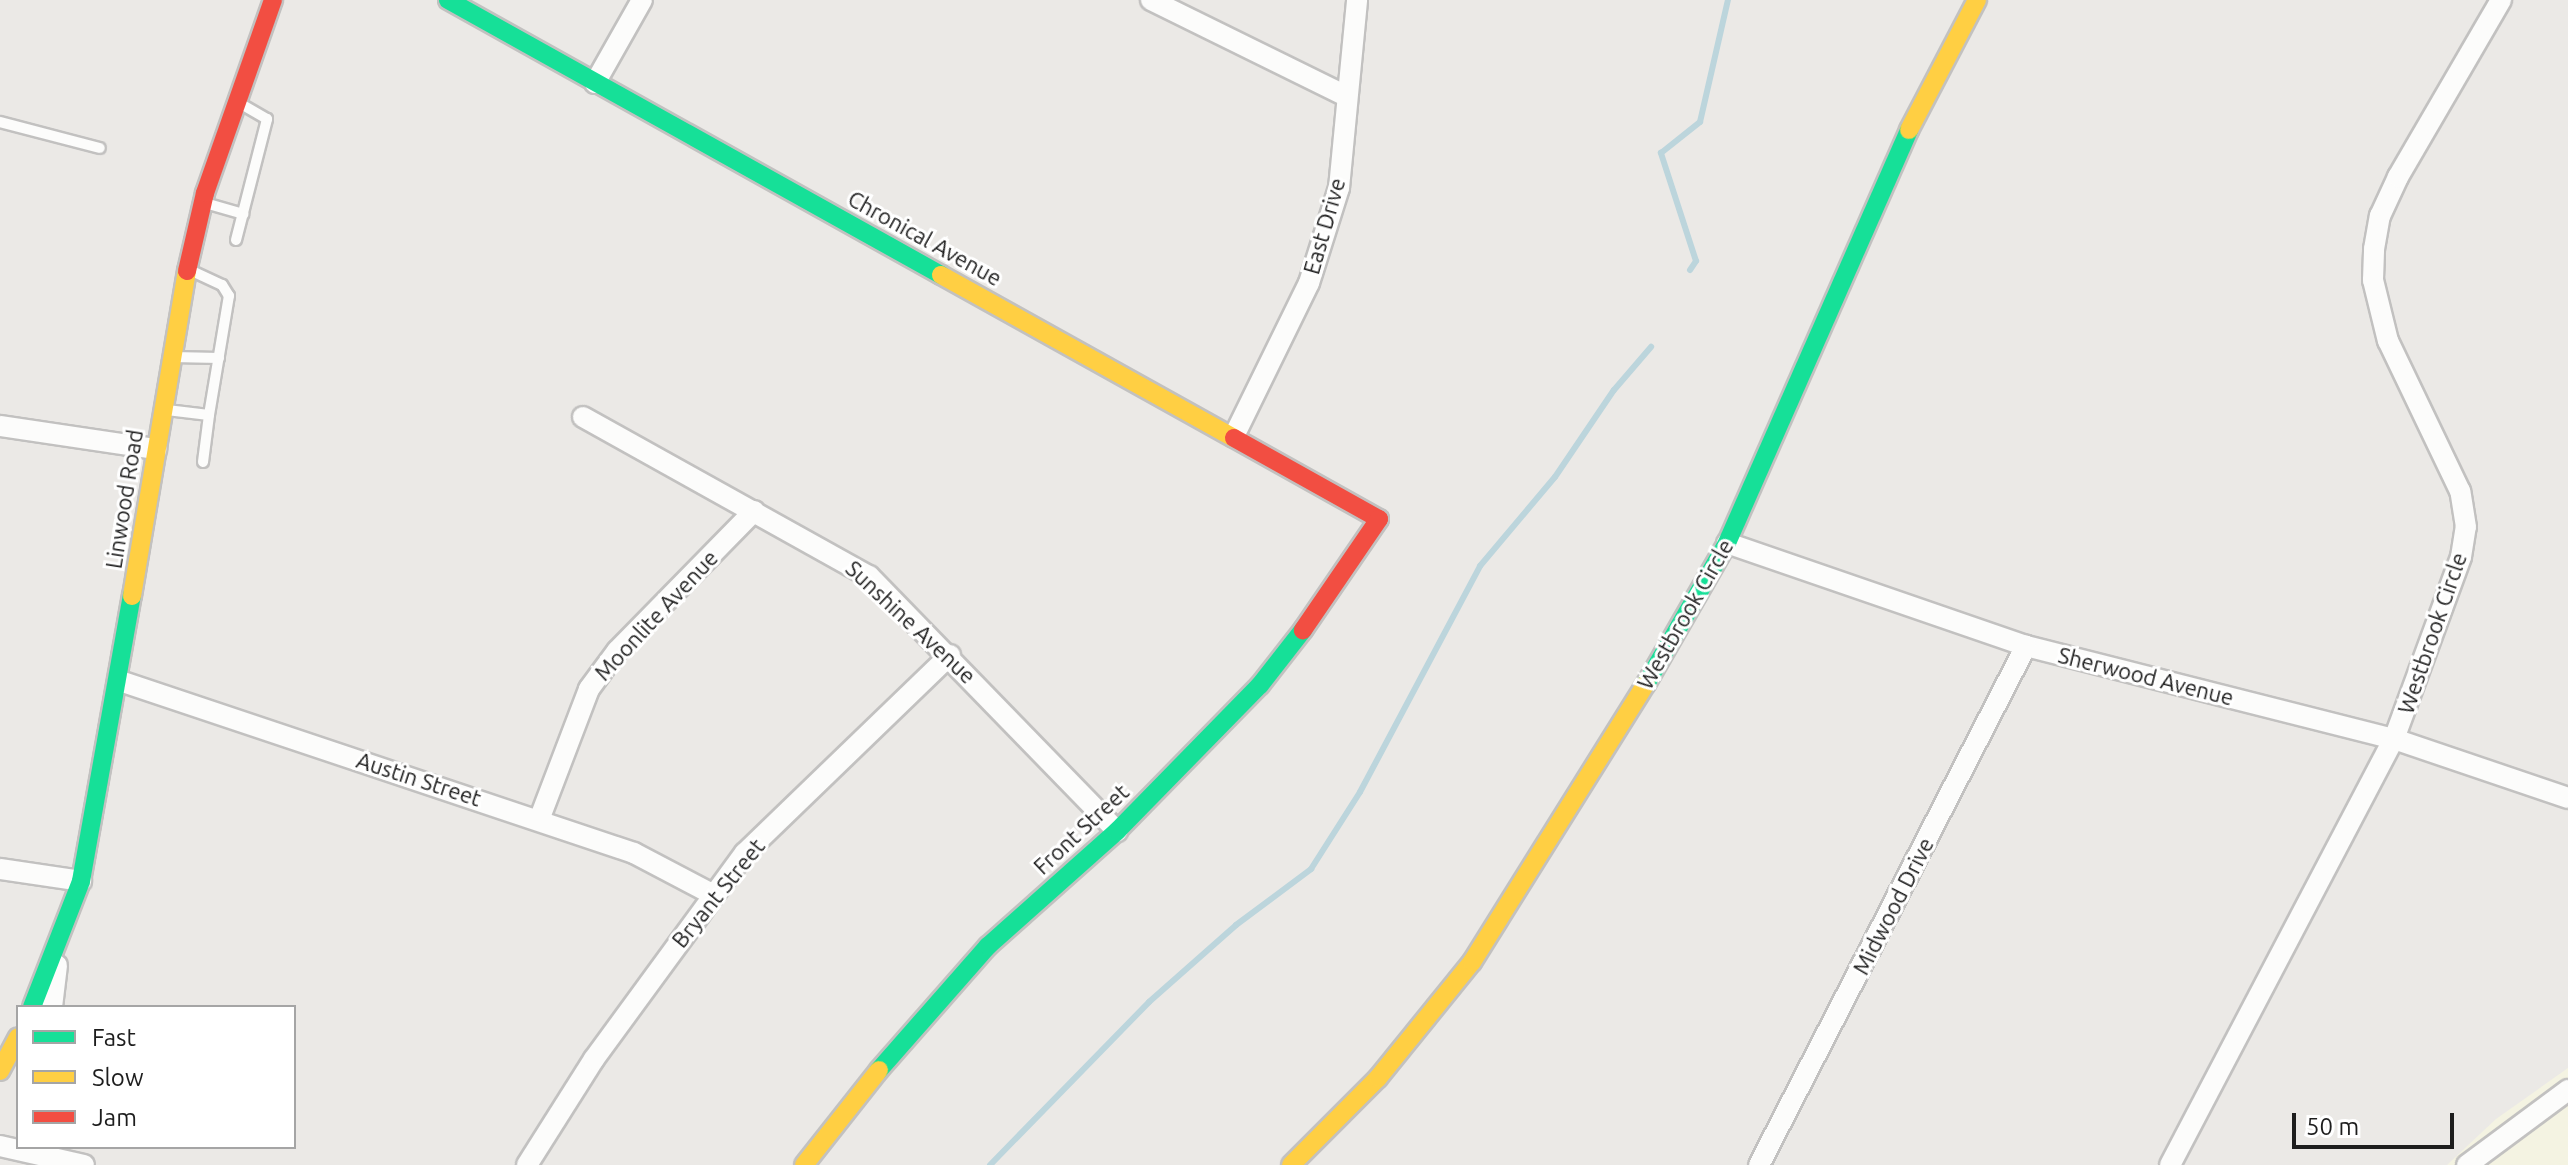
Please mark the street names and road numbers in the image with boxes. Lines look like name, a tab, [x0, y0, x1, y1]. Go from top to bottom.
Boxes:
street label: East Drive	[1298, 175, 1350, 277]
street label: Chronical Avenue	[844, 185, 1006, 291]
street label: Linwood Road	[100, 428, 148, 570]
street label: Westbrook Circle	[1631, 534, 1739, 694]
street label: Moonlite Avenue	[589, 544, 723, 686]
street label: Westbrook Circle	[2392, 549, 2472, 717]
street label: Sunshine Avenue	[841, 555, 981, 689]
street label: Sherwood Avenue	[2056, 641, 2236, 711]
street label: Austin Street	[353, 746, 485, 812]
street label: Front Street	[1028, 778, 1134, 880]
street label: Bryant Street	[666, 833, 770, 953]
street label: Midwood Drive	[1847, 833, 1939, 979]

